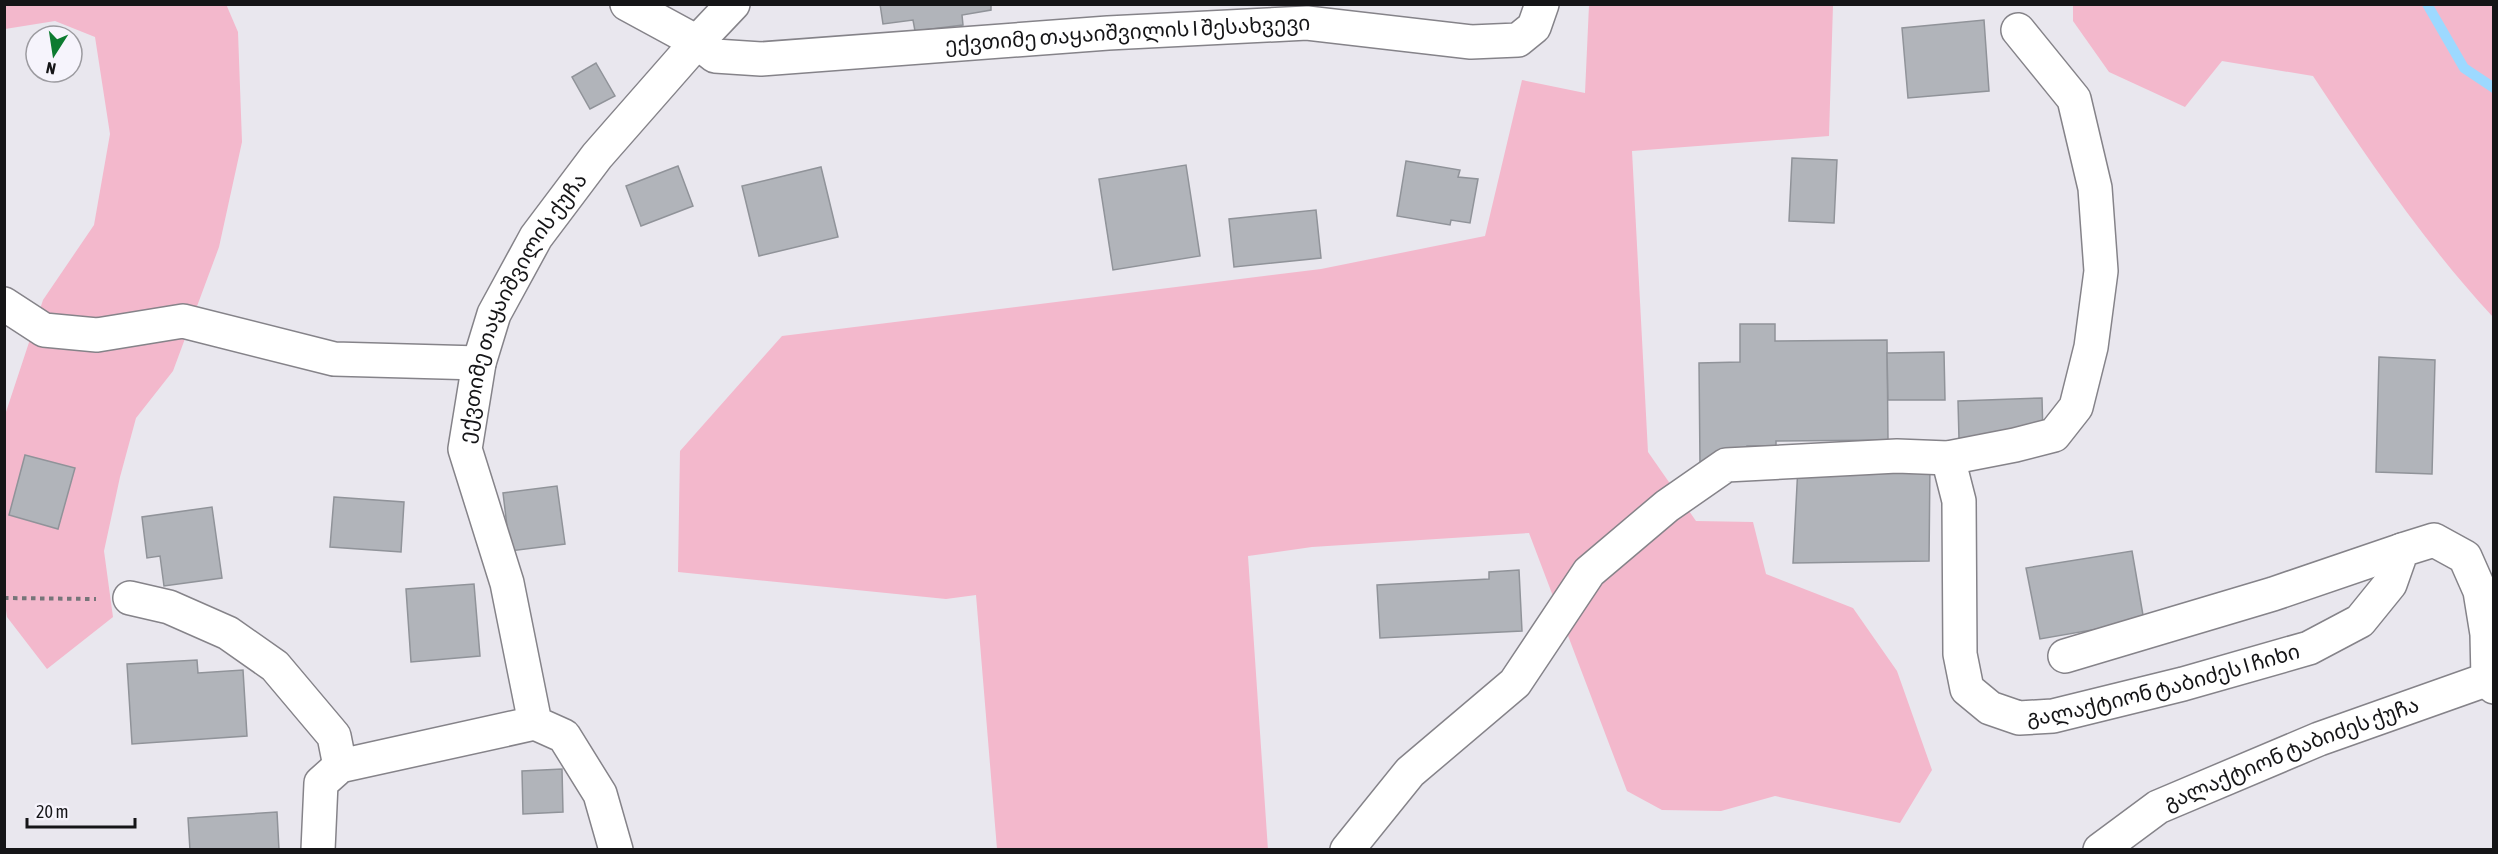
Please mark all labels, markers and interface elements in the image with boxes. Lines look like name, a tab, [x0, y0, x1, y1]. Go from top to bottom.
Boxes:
street label: ექვთიმე თაყაიშვილის I შესახვევი	[944, 10, 1311, 57]
north arrow	[24, 24, 84, 84]
text: N	[44, 59, 57, 78]
street label: ექვთიმე თაყაიშვილის ქუჩა	[453, 168, 591, 445]
street label: გალაქტიონ ტაბიძეს I ჩიხი	[2026, 638, 2302, 730]
street label: გალაქტიონ ტაბიძეს ქუჩა	[2160, 692, 2422, 815]
scale bar	[27, 791, 135, 829]
text: 20 m	[36, 801, 68, 822]

